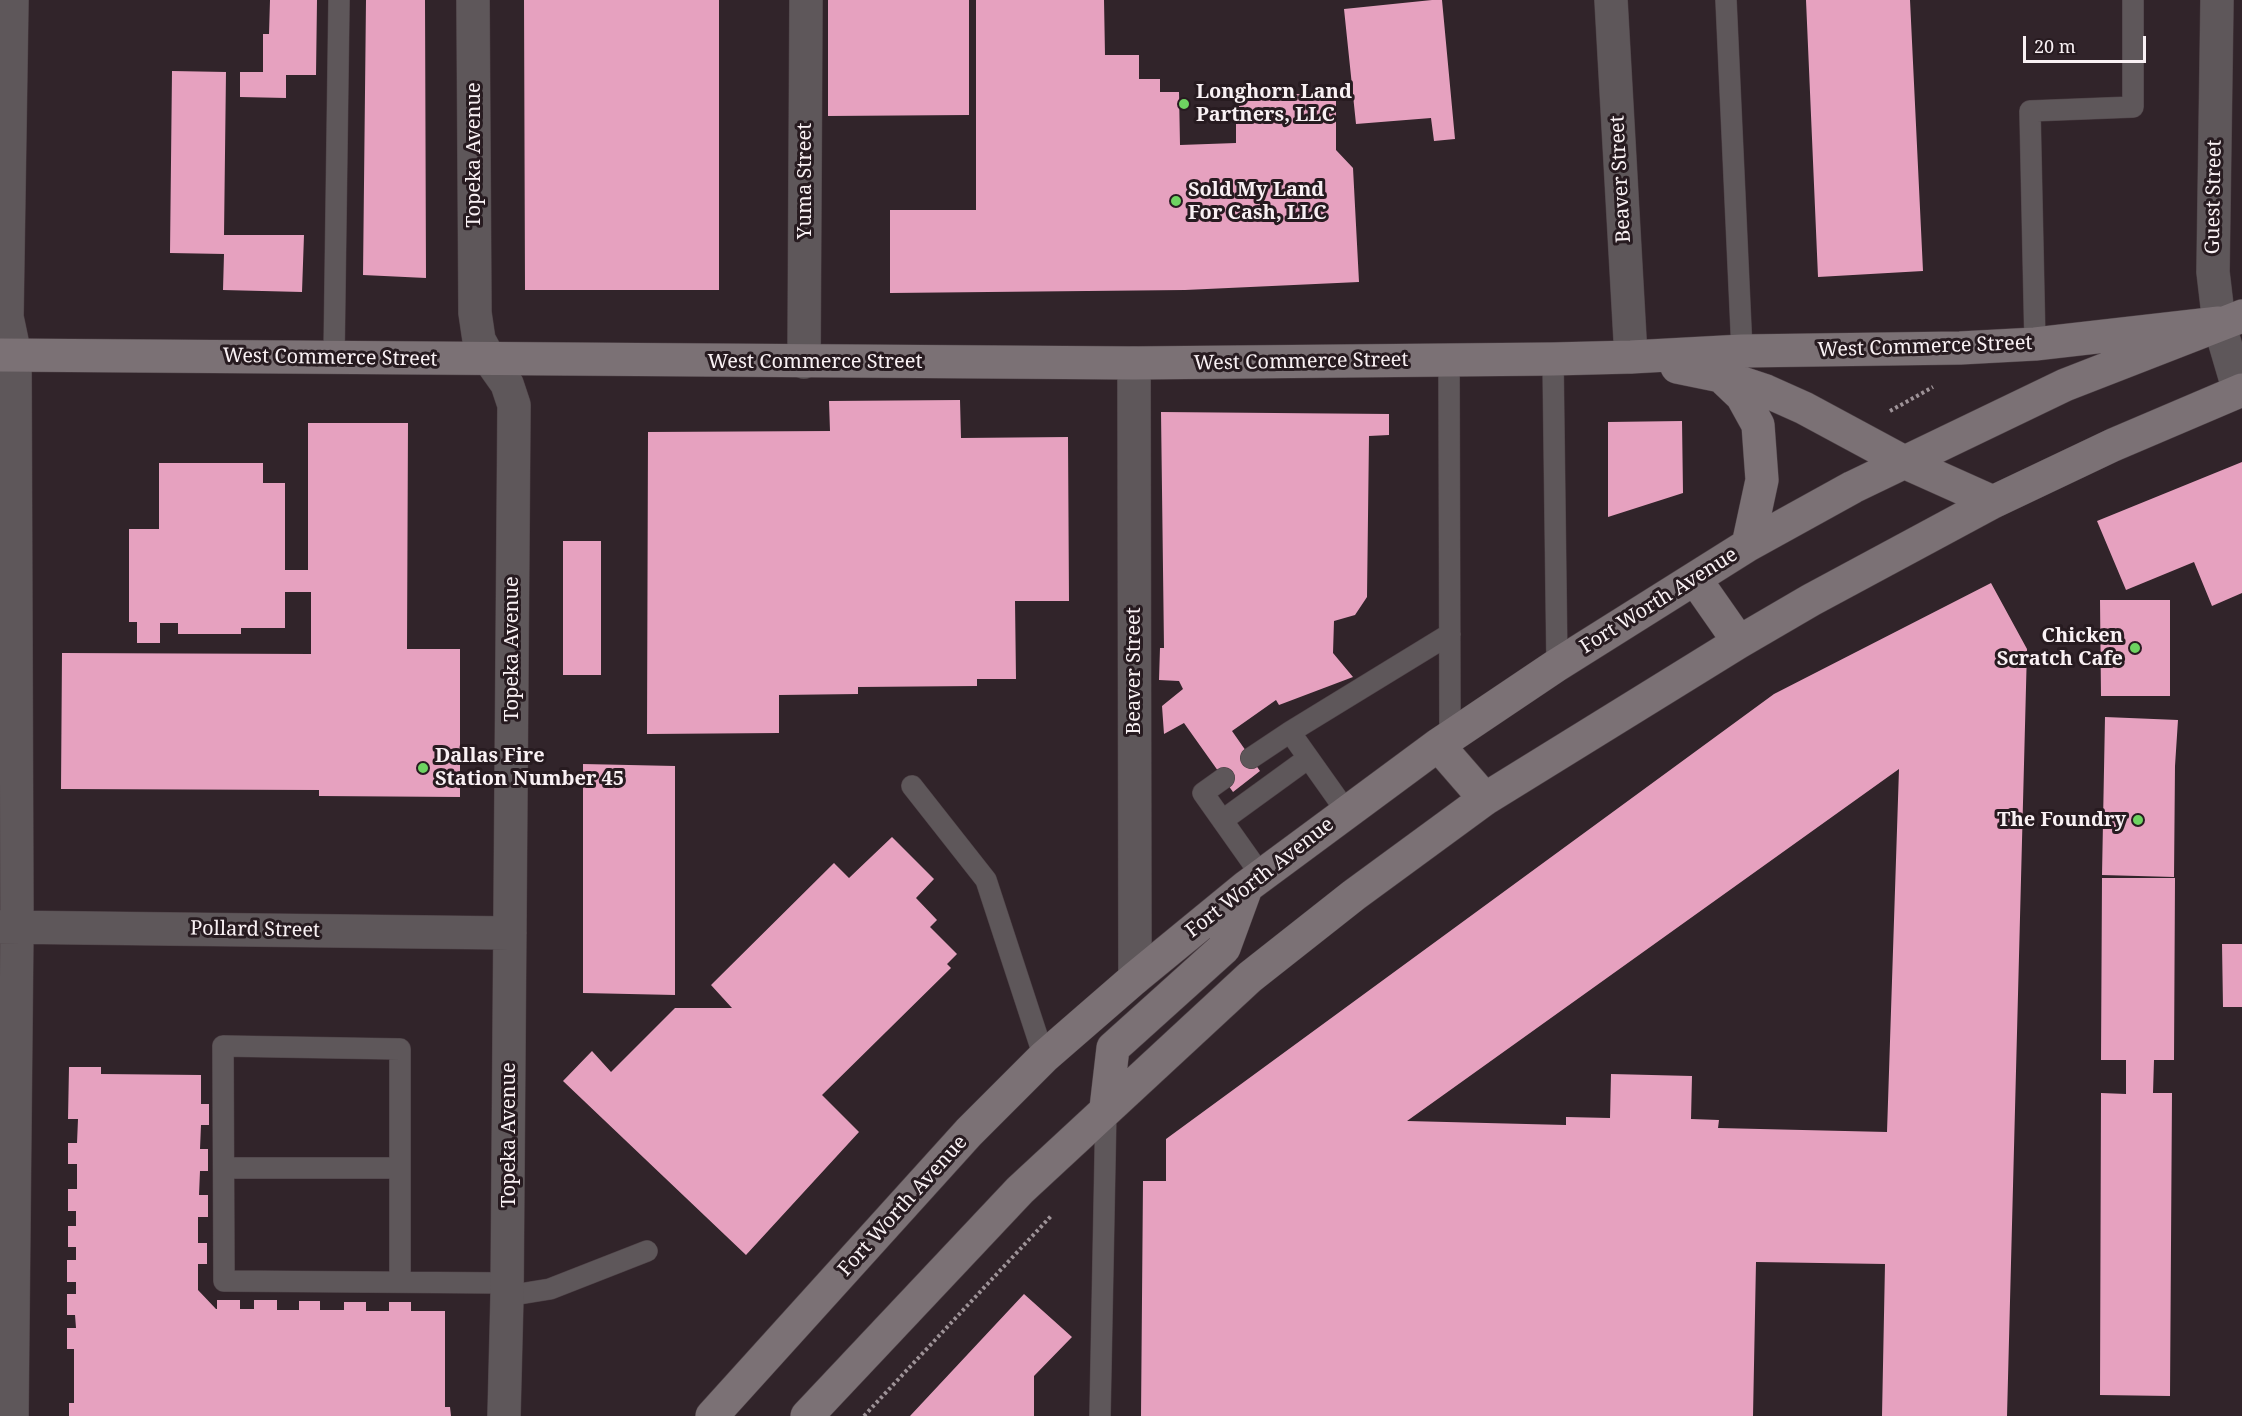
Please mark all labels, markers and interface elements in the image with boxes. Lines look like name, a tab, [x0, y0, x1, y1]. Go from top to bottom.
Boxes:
scale bar	[2026, 24, 2149, 62]
text: 20 m	[2034, 34, 2076, 58]
place label: Longhorn Land Partners, LLC	[1196, 80, 1352, 127]
street label: Topeka Avenue	[462, 82, 486, 228]
marker: Longhorn Land Partners, LLC	[1177, 97, 1191, 111]
street label: Beaver Street	[1606, 115, 1636, 243]
street label: Yuma Street	[793, 123, 817, 239]
street label: Guest Street	[2201, 139, 2227, 255]
place label: Sold My Land For Cash, LLC	[1188, 178, 1327, 225]
marker: Sold My Land For Cash, LLC	[1169, 194, 1183, 208]
street label: West Commerce Street	[1817, 331, 2033, 363]
street label: West Commerce Street	[222, 344, 438, 372]
street label: West Commerce Street	[1193, 348, 1409, 376]
street label: West Commerce Street	[708, 350, 922, 374]
street label: Fort Worth Avenue	[1576, 543, 1742, 659]
street label: Topeka Avenue	[500, 576, 524, 722]
street label: Beaver Street	[1122, 607, 1146, 735]
place label: Chicken Scratch Cafe	[1997, 624, 2123, 671]
marker: Chicken Scratch Cafe	[2128, 641, 2142, 655]
place label: Dallas Fire Station Number 45	[435, 744, 624, 791]
marker: Dallas Fire Station Number 45	[416, 761, 430, 775]
place label: The Foundry	[1997, 808, 2126, 832]
street label: Fort Worth Avenue	[1181, 813, 1339, 943]
marker: The Foundry	[2131, 813, 2145, 827]
street label: Pollard Street	[190, 917, 320, 943]
street label: Topeka Avenue	[497, 1062, 521, 1208]
street label: Fort Worth Avenue	[833, 1131, 973, 1281]

